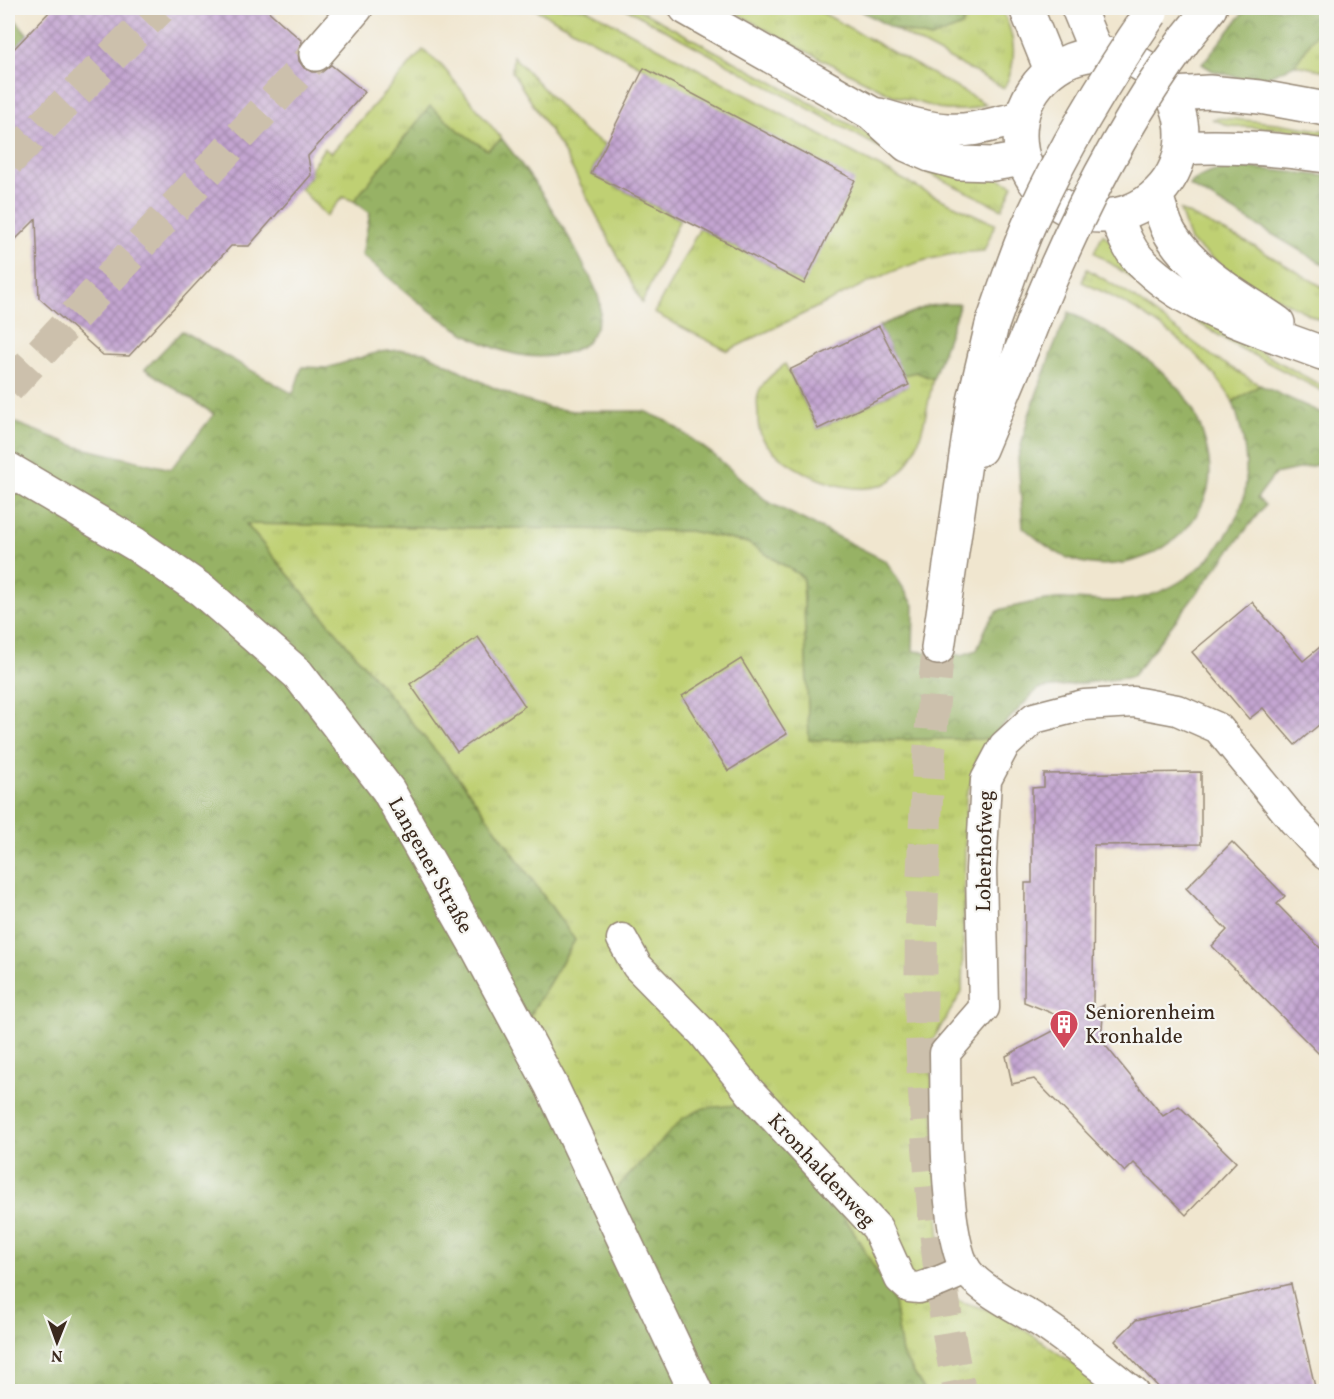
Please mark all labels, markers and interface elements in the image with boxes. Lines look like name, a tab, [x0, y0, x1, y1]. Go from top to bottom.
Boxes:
street label: Loherhofweg	[970, 790, 1001, 912]
street label: Langener Straße	[380, 792, 479, 939]
place label: Seniorenheim Kronhalde	[1085, 999, 1215, 1052]
building icon: Seniorenheim Kronhalde	[1048, 1008, 1080, 1050]
street label: Kronhaldenweg	[760, 1108, 881, 1234]
north arrow	[27, 1312, 87, 1372]
text: N	[50, 1344, 63, 1366]

